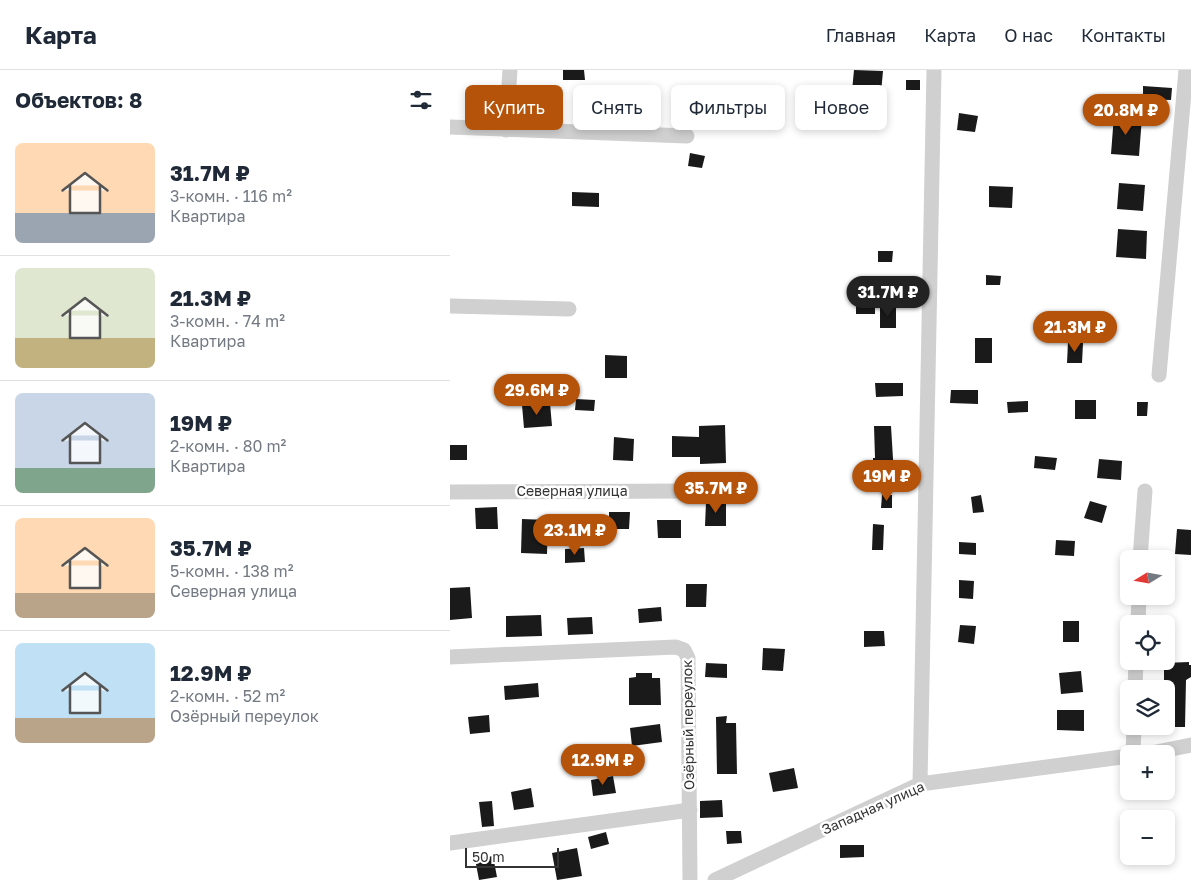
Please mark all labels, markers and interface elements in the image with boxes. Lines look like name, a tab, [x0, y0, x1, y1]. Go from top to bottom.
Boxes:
text: Карта	[25, 20, 97, 49]
text: Главная	[826, 24, 896, 46]
text: Карта	[924, 24, 976, 46]
text: О нас	[1004, 24, 1053, 46]
text: Контакты	[1081, 24, 1166, 46]
chip: Купить	[465, 85, 563, 130]
chip: Снять	[573, 85, 661, 130]
chip: Фильтры	[671, 85, 785, 130]
chip: Новое	[795, 85, 887, 130]
icon: filters	[407, 86, 435, 114]
text: Объектов: 8	[15, 87, 142, 113]
pin: 20.8M ₽	[1080, 93, 1172, 136]
text: 20.8M ₽	[1094, 100, 1158, 120]
text: 31.7M ₽	[170, 160, 250, 186]
icon: home	[55, 163, 115, 223]
text: 3-комн. · 116 m²	[170, 186, 292, 206]
text: Квартира	[170, 206, 245, 226]
pin: 31.7M ₽	[842, 276, 934, 318]
text: 31.7M ₽	[858, 282, 918, 302]
text: 21.3M ₽	[170, 285, 251, 311]
icon: home	[55, 288, 115, 348]
pin: 21.3M ₽	[1029, 310, 1121, 353]
text: 3-комн. · 74 m²	[170, 311, 285, 331]
text: 21.3M ₽	[1044, 317, 1106, 337]
text: Квартира	[170, 331, 245, 351]
pin: 29.6M ₽	[491, 374, 583, 416]
text: 29.6M ₽	[505, 380, 569, 400]
text: 19M ₽	[170, 410, 232, 436]
icon: home	[55, 413, 115, 473]
text: 2-комн. · 80 m²	[170, 436, 286, 456]
text: Квартира	[170, 456, 245, 476]
pin: 19M ₽	[852, 460, 922, 502]
text: 19M ₽	[863, 466, 911, 486]
pin: 35.7M ₽	[670, 472, 762, 514]
text: 35.7M ₽	[685, 478, 747, 498]
street label: Северная улица	[516, 482, 628, 499]
pin: 23.1M ₽	[529, 514, 621, 556]
text: 23.1M ₽	[544, 520, 606, 540]
text: 35.7M ₽	[170, 535, 252, 561]
icon: home	[55, 538, 115, 598]
north arrow	[1120, 550, 1175, 605]
map controls	[1120, 550, 1175, 865]
text: 5-комн. · 138 m²	[170, 561, 294, 581]
text: Северная улица	[170, 581, 297, 601]
button: locate	[1120, 615, 1175, 670]
text: 12.9M ₽	[170, 660, 252, 686]
street label: Озёрный переулок	[678, 660, 697, 790]
icon: home	[55, 663, 115, 723]
button: layers	[1120, 680, 1175, 735]
text: 2-комн. · 52 m²	[170, 686, 285, 706]
text: Озёрный переулок	[170, 706, 319, 726]
pin: 12.9M ₽	[557, 744, 649, 786]
button: +	[1120, 745, 1175, 800]
text: 12.9M ₽	[572, 750, 634, 770]
street label: Западная улица	[819, 777, 927, 838]
button: −	[1120, 810, 1175, 865]
scale bar	[465, 845, 559, 868]
text: 50 m	[472, 848, 505, 865]

